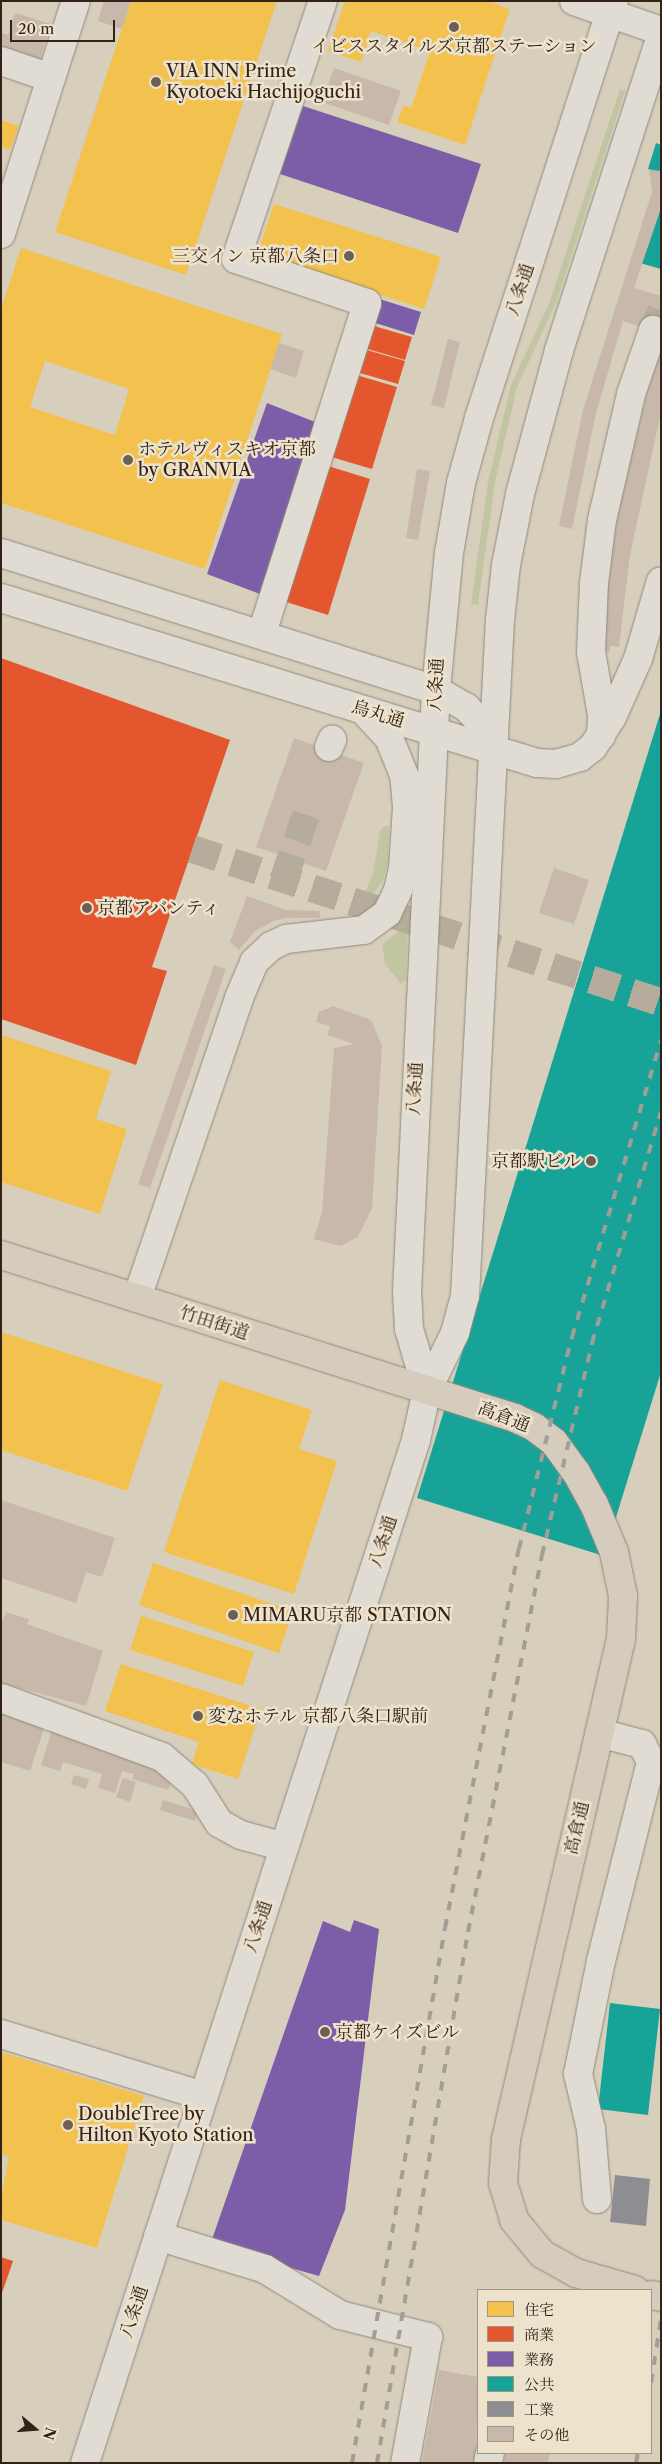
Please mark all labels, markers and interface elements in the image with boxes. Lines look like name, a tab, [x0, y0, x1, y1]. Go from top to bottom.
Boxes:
scale bar	[12, 10, 118, 42]
text: 20 m	[18, 19, 54, 38]
marker: イビススタイルズ京都ステーション	[448, 21, 460, 33]
place label: イビススタイルズ京都ステーション	[310, 35, 598, 57]
place label: VIA INN Prime Kyotoeki Hachijoguchi	[166, 61, 361, 104]
marker: VIA INN Prime Kyotoeki Hachijoguchi	[150, 76, 162, 88]
place label: 三交イン 京都八条口	[172, 245, 339, 267]
marker: 三交イン 京都八条口	[343, 250, 355, 262]
street label: 八条通	[501, 261, 539, 319]
place label: ホテルヴィスキオ京都 by GRANVIA	[138, 439, 318, 482]
marker: ホテルヴィスキオ京都 by GRANVIA	[122, 454, 134, 466]
street label: 八条通	[424, 657, 448, 713]
street label: 烏丸通	[349, 696, 407, 732]
place label: 京都アバンティ	[97, 897, 223, 919]
marker: 京都アバンティ	[81, 902, 93, 914]
street label: 八条通	[403, 1061, 427, 1117]
place label: 京都駅ビル	[491, 1150, 581, 1172]
marker: 京都駅ビル	[585, 1155, 597, 1167]
street label: 竹田街道	[176, 1302, 252, 1344]
street label: 高倉通	[475, 1397, 533, 1437]
street label: 八条通	[364, 1513, 402, 1571]
place label: MIMARU京都 STATION	[243, 1604, 452, 1626]
marker: MIMARU京都 STATION	[227, 1609, 239, 1621]
place label: 変なホテル 京都八条口駅前	[208, 1705, 429, 1727]
marker: 変なホテル 京都八条口駅前	[192, 1710, 204, 1722]
street label: 高倉通	[560, 1799, 594, 1857]
street label: 八条通	[239, 1898, 277, 1956]
place label: 京都ケイズビル	[335, 2021, 461, 2043]
marker: 京都ケイズビル	[319, 2026, 331, 2038]
place label: DoubleTree by Hilton Kyoto Station	[78, 2104, 254, 2146]
marker: DoubleTree by Hilton Kyoto Station	[62, 2119, 74, 2131]
street label: 八条通	[115, 2283, 153, 2341]
legend	[477, 2289, 652, 2454]
text: 住宅	[524, 2300, 554, 2319]
text: 商業	[524, 2325, 554, 2344]
text: 業務	[524, 2350, 554, 2369]
text: 公共	[524, 2375, 554, 2394]
text: 工業	[524, 2400, 554, 2419]
north arrow	[10, 2404, 60, 2454]
text: N	[39, 2425, 60, 2442]
text: その他	[524, 2425, 569, 2444]

